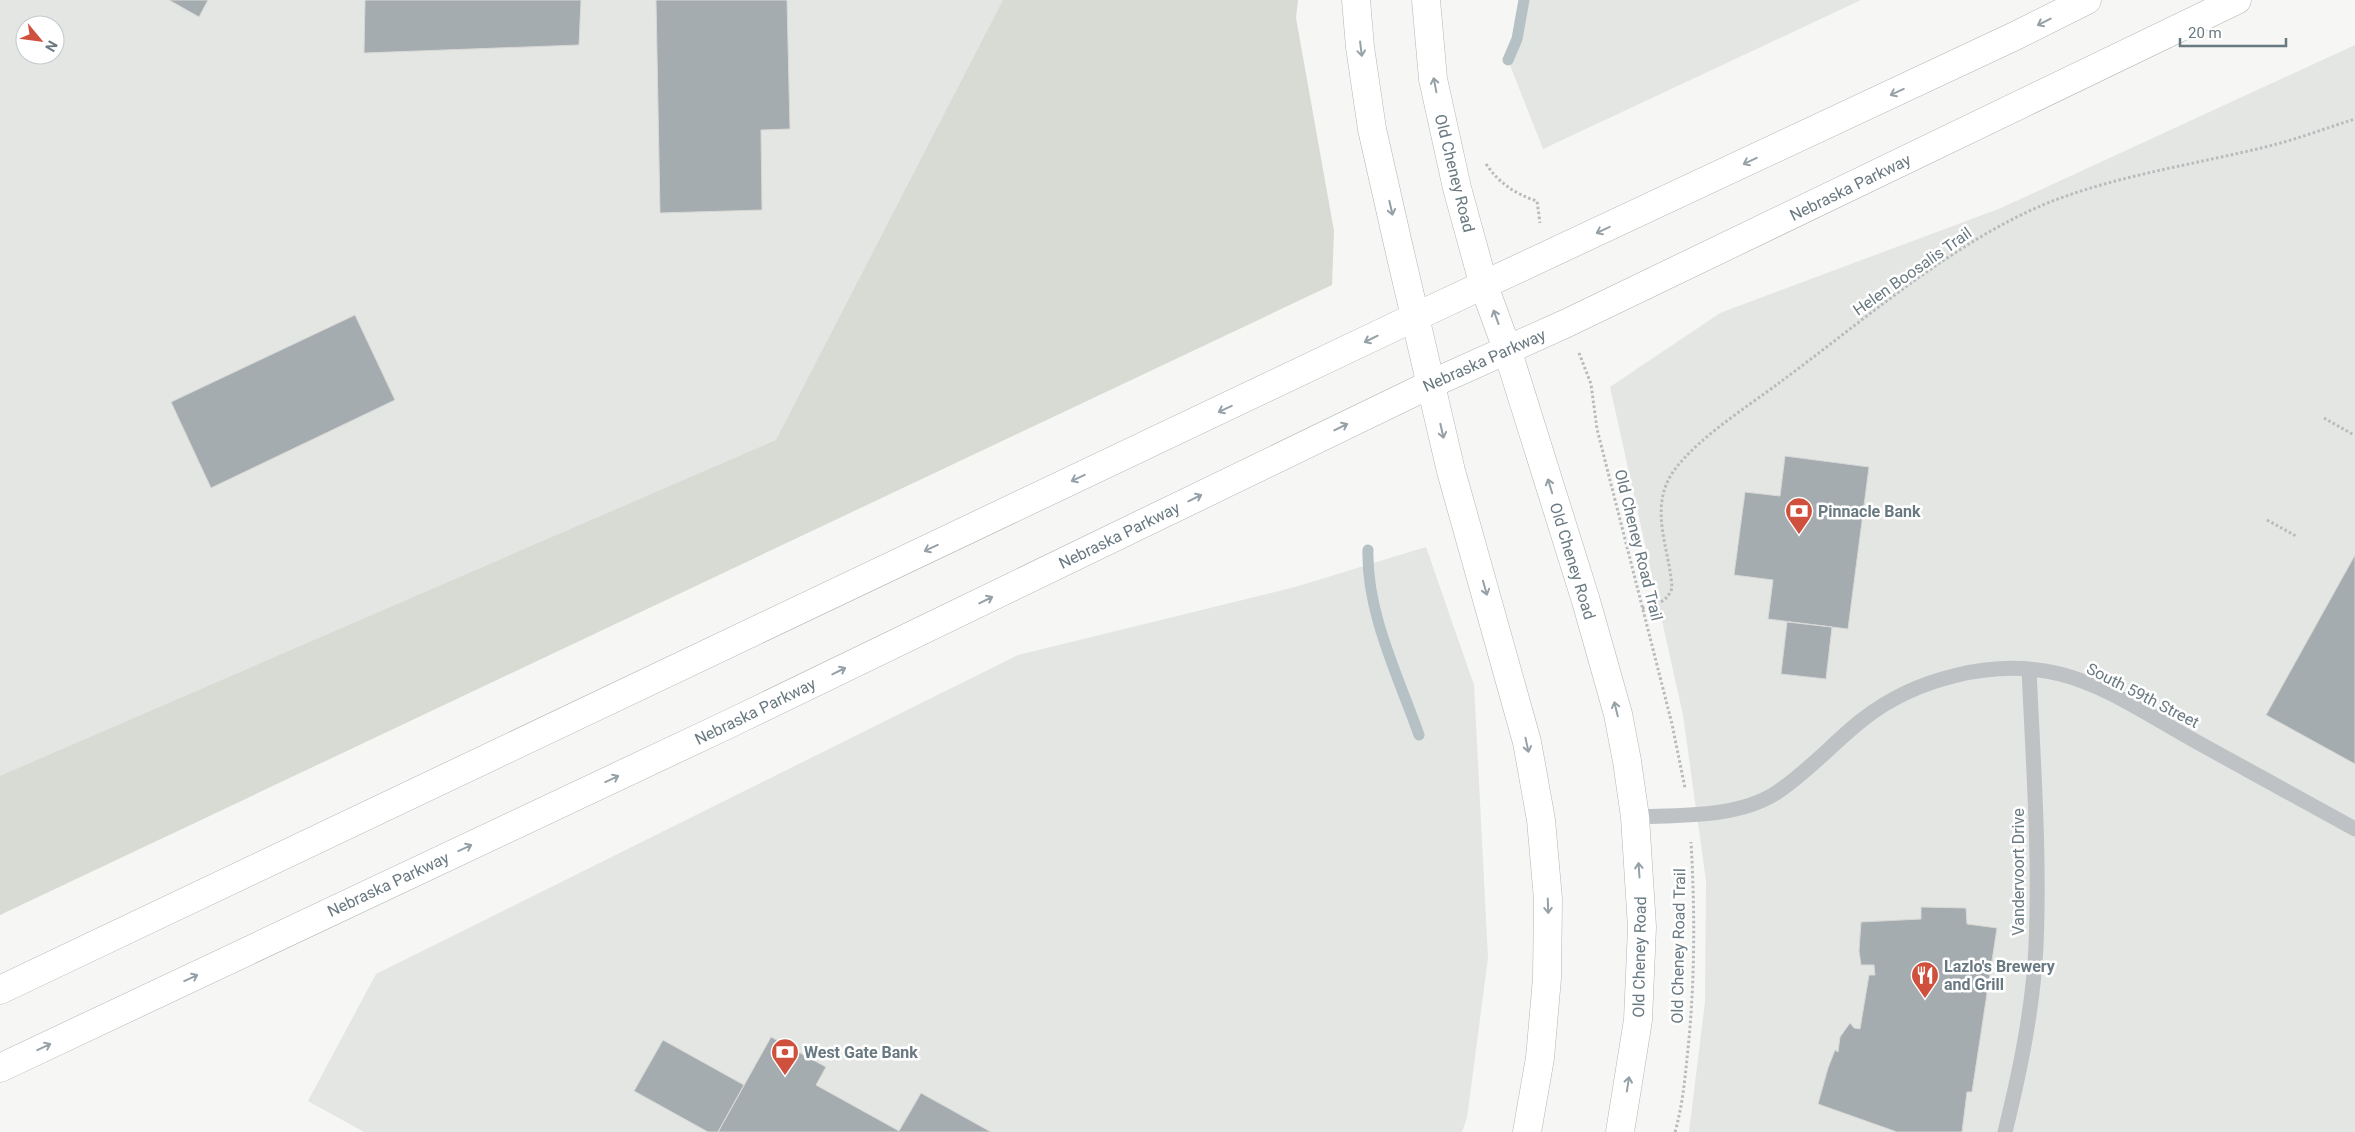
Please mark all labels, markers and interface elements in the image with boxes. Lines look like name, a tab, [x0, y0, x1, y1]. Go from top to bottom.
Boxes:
north arrow	[15, 15, 65, 65]
scale bar	[2180, 15, 2286, 47]
one-way arrow	[2036, 17, 2051, 27]
text: 20 m	[2188, 24, 2222, 42]
text: N	[42, 38, 61, 55]
one-way arrow	[1356, 40, 1366, 56]
one-way arrow	[1429, 78, 1439, 94]
one-way arrow	[1890, 87, 1905, 97]
street label: Old Cheney Road	[1431, 112, 1478, 234]
street label: Nebraska Parkway	[1787, 150, 1914, 225]
one-way arrow	[1743, 156, 1758, 166]
one-way arrow	[1387, 200, 1396, 216]
street label: Helen Boosalis Trail	[1849, 223, 1975, 319]
one-way arrow	[1595, 225, 1610, 235]
one-way arrow	[1491, 310, 1500, 326]
street label: Nebraska Parkway	[1420, 325, 1549, 396]
one-way arrow	[1364, 335, 1379, 344]
one-way arrow	[1218, 405, 1233, 414]
one-way arrow	[1333, 422, 1348, 432]
one-way arrow	[1438, 423, 1447, 439]
street label: Old Cheney Road Trail	[1611, 467, 1667, 623]
one-way arrow	[1071, 474, 1086, 484]
one-way arrow	[1545, 479, 1555, 495]
one-way arrow	[1187, 493, 1202, 502]
bank icon: Pinnacle Bank	[1784, 496, 1814, 535]
street label: Nebraska Parkway	[1056, 498, 1183, 573]
street label: Old Cheney Road	[1546, 500, 1599, 622]
place label: Pinnacle Bank	[1818, 502, 1921, 521]
one-way arrow	[924, 544, 939, 553]
one-way arrow	[1481, 579, 1491, 595]
one-way arrow	[978, 594, 993, 604]
street label: South 59th Street	[2083, 659, 2202, 732]
one-way arrow	[831, 665, 846, 675]
street label: Nebraska Parkway	[692, 674, 819, 749]
one-way arrow	[1611, 702, 1620, 718]
one-way arrow	[1523, 736, 1533, 752]
one-way arrow	[604, 774, 619, 784]
street label: Vandervoort Drive	[2009, 808, 2028, 936]
one-way arrow	[457, 843, 472, 853]
street label: Nebraska Parkway	[324, 848, 453, 921]
one-way arrow	[1634, 862, 1644, 878]
street label: Old Cheney Road Trail	[1668, 868, 1689, 1024]
street label: Old Cheney Road	[1629, 896, 1650, 1018]
one-way arrow	[1543, 897, 1553, 913]
place label: Lazlo's Brewery and Grill	[1944, 957, 2056, 994]
restaurant icon: Lazlo's Brewery and Grill	[1910, 960, 1940, 999]
one-way arrow	[183, 972, 198, 982]
bank icon: West Gate Bank	[770, 1037, 800, 1076]
one-way arrow	[36, 1042, 51, 1051]
place label: West Gate Bank	[804, 1043, 918, 1062]
one-way arrow	[1624, 1076, 1634, 1092]

